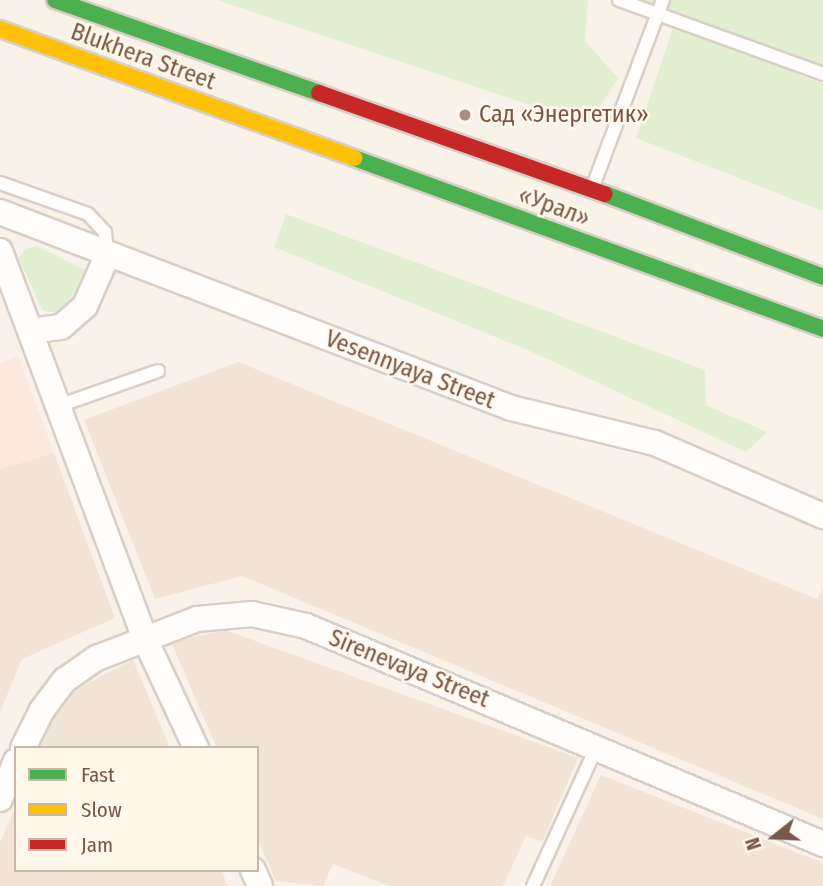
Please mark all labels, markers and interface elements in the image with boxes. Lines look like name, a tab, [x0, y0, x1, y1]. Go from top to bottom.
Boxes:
street label: Blukhera Street	[67, 18, 219, 96]
place label: Сад «Энергетик»	[479, 101, 649, 129]
marker: Сад «Энергетик»	[457, 107, 473, 123]
street label: «Урал»	[514, 181, 594, 233]
street label: Vesennyaya Street	[321, 324, 499, 416]
street label: Sirenevaya Street	[325, 624, 493, 714]
legend	[14, 746, 259, 872]
text: Fast	[81, 762, 115, 788]
text: Slow	[81, 797, 122, 823]
north arrow	[739, 802, 809, 872]
text: Jam	[81, 832, 113, 858]
text: N	[741, 835, 766, 853]

